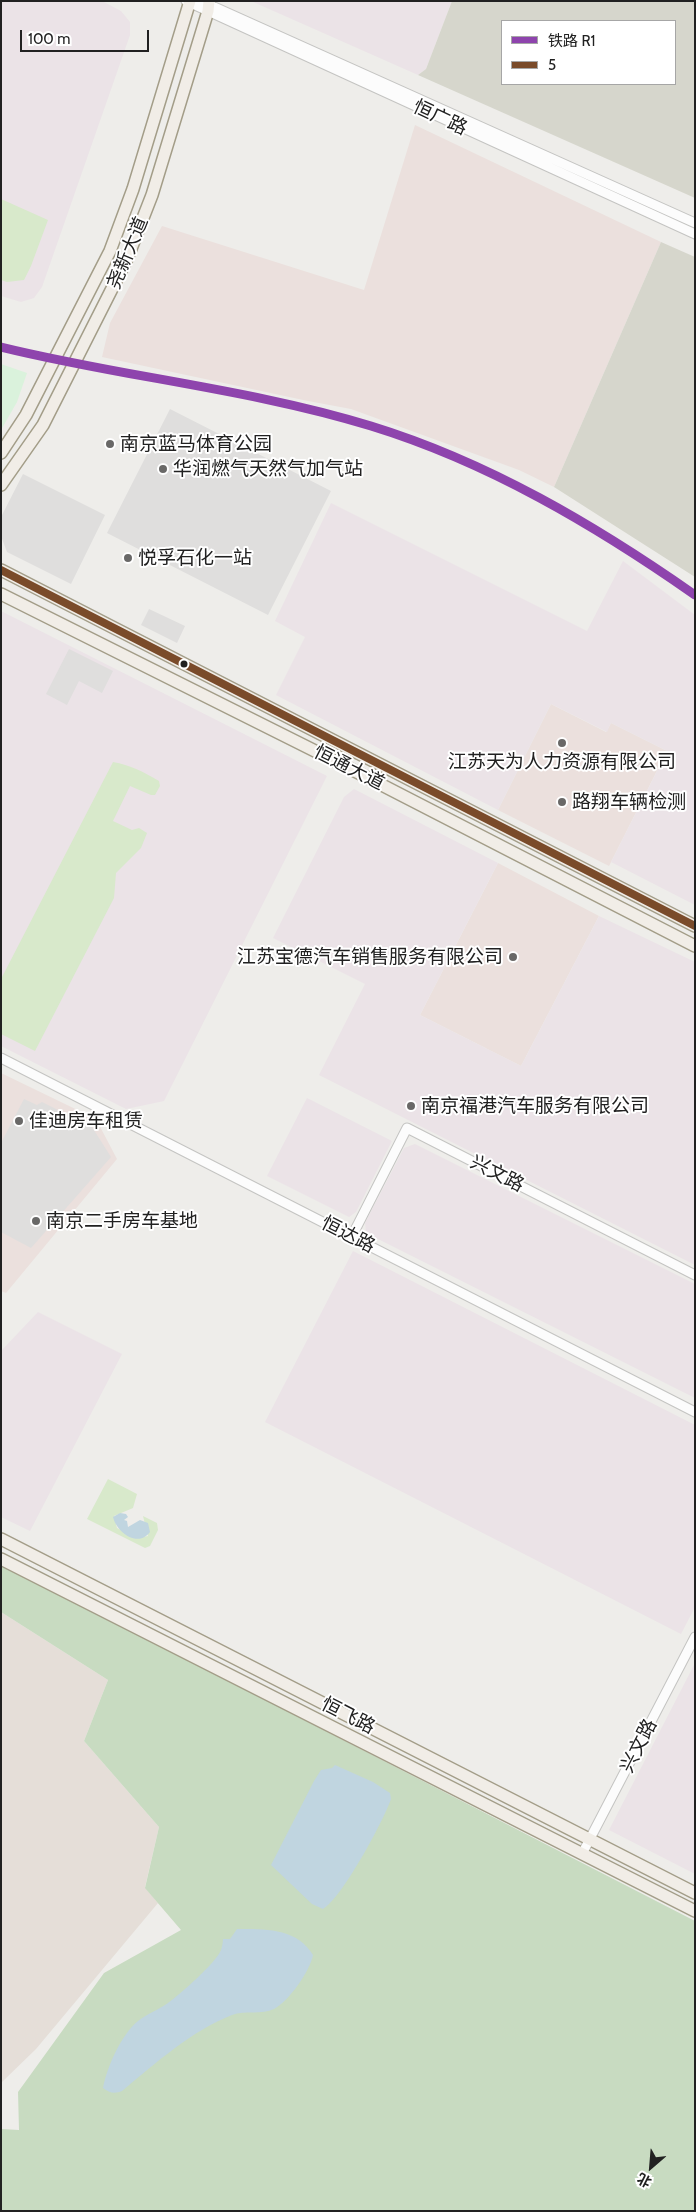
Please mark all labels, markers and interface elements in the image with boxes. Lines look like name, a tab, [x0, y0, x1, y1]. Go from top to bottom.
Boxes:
scale bar	[22, 20, 151, 52]
legend	[501, 20, 676, 85]
text: 100 m	[28, 30, 70, 48]
text: 铁路 R1	[548, 32, 595, 50]
text: 5	[548, 56, 556, 74]
street label: 恒广路	[409, 96, 471, 140]
street label: 尧新大道	[103, 214, 153, 292]
place label: 南京蓝马体育公园	[120, 433, 272, 455]
marker: 南京蓝马体育公园	[104, 438, 116, 450]
place label: 华润燃气天然气加气站	[173, 458, 363, 480]
marker: 华润燃气天然气加气站	[157, 463, 169, 475]
place label: 悦孚石化一站	[138, 547, 252, 569]
marker: 悦孚石化一站	[122, 552, 134, 564]
unlabelled marker	[179, 659, 189, 669]
marker: 江苏天为人力资源有限公司	[556, 737, 568, 749]
street label: 恒通大道	[310, 741, 388, 795]
place label: 江苏天为人力资源有限公司	[448, 751, 676, 773]
place label: 路翔车辆检测	[572, 791, 686, 813]
marker: 路翔车辆检测	[556, 796, 568, 808]
place label: 江苏宝德汽车销售服务有限公司	[237, 946, 503, 968]
marker: 江苏宝德汽车销售服务有限公司	[507, 951, 519, 963]
place label: 南京福港汽车服务有限公司	[421, 1095, 649, 1117]
marker: 南京福港汽车服务有限公司	[405, 1100, 417, 1112]
place label: 佳迪房车租赁	[29, 1110, 143, 1132]
marker: 佳迪房车租赁	[13, 1115, 25, 1127]
street label: 兴文路	[466, 1151, 528, 1197]
place label: 南京二手房车基地	[46, 1210, 198, 1232]
street label: 恒达路	[317, 1212, 379, 1258]
marker: 南京二手房车基地	[30, 1215, 42, 1227]
street label: 恒飞路	[317, 1693, 379, 1739]
street label: 兴文路	[616, 1715, 662, 1777]
north arrow	[626, 2142, 676, 2192]
text: 北	[634, 2169, 655, 2192]

